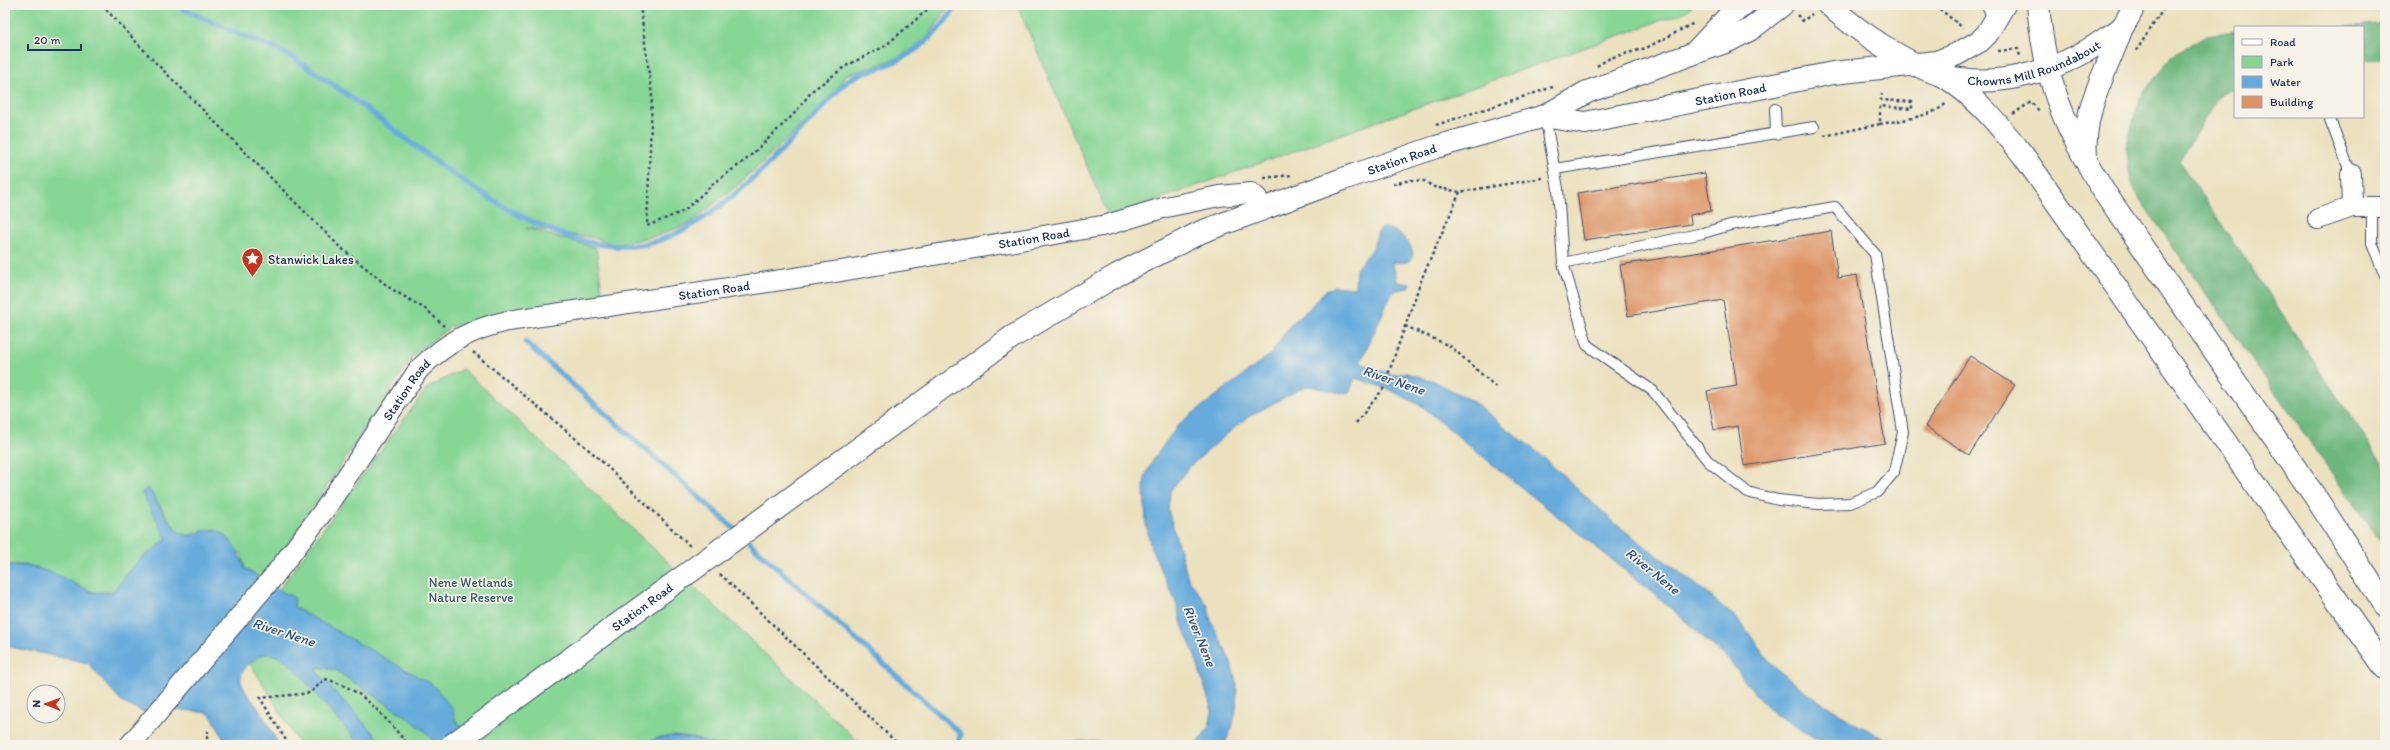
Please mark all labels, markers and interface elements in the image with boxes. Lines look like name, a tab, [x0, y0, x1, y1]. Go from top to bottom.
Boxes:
scale bar	[28, 26, 81, 52]
legend	[2234, 26, 2364, 118]
text: 20 m	[34, 33, 61, 47]
text: Road	[2270, 35, 2296, 49]
street label: Chowns Mill Roundabout	[1967, 37, 2103, 89]
text: Park	[2270, 55, 2294, 69]
text: Water	[2270, 75, 2301, 89]
street label: Station Road	[1694, 80, 1767, 109]
text: Building	[2270, 95, 2314, 109]
street label: Station Road	[1365, 140, 1438, 178]
street label: Station Road	[997, 225, 1071, 252]
place icon: Stanwick Lakes	[240, 246, 266, 279]
place label: Stanwick Lakes	[268, 252, 354, 267]
street label: Station Road	[678, 278, 751, 303]
street label: Station Road	[380, 355, 433, 423]
water label: River Nene	[1361, 362, 1428, 399]
water label: River Nene	[1622, 545, 1684, 599]
park label: Nene Wetlands Nature Reserve	[428, 575, 514, 605]
street label: Station Road	[609, 580, 676, 634]
water label: River Nene	[1180, 603, 1220, 670]
water label: River Nene	[251, 614, 318, 651]
north arrow	[26, 684, 66, 724]
text: N	[30, 700, 43, 708]

